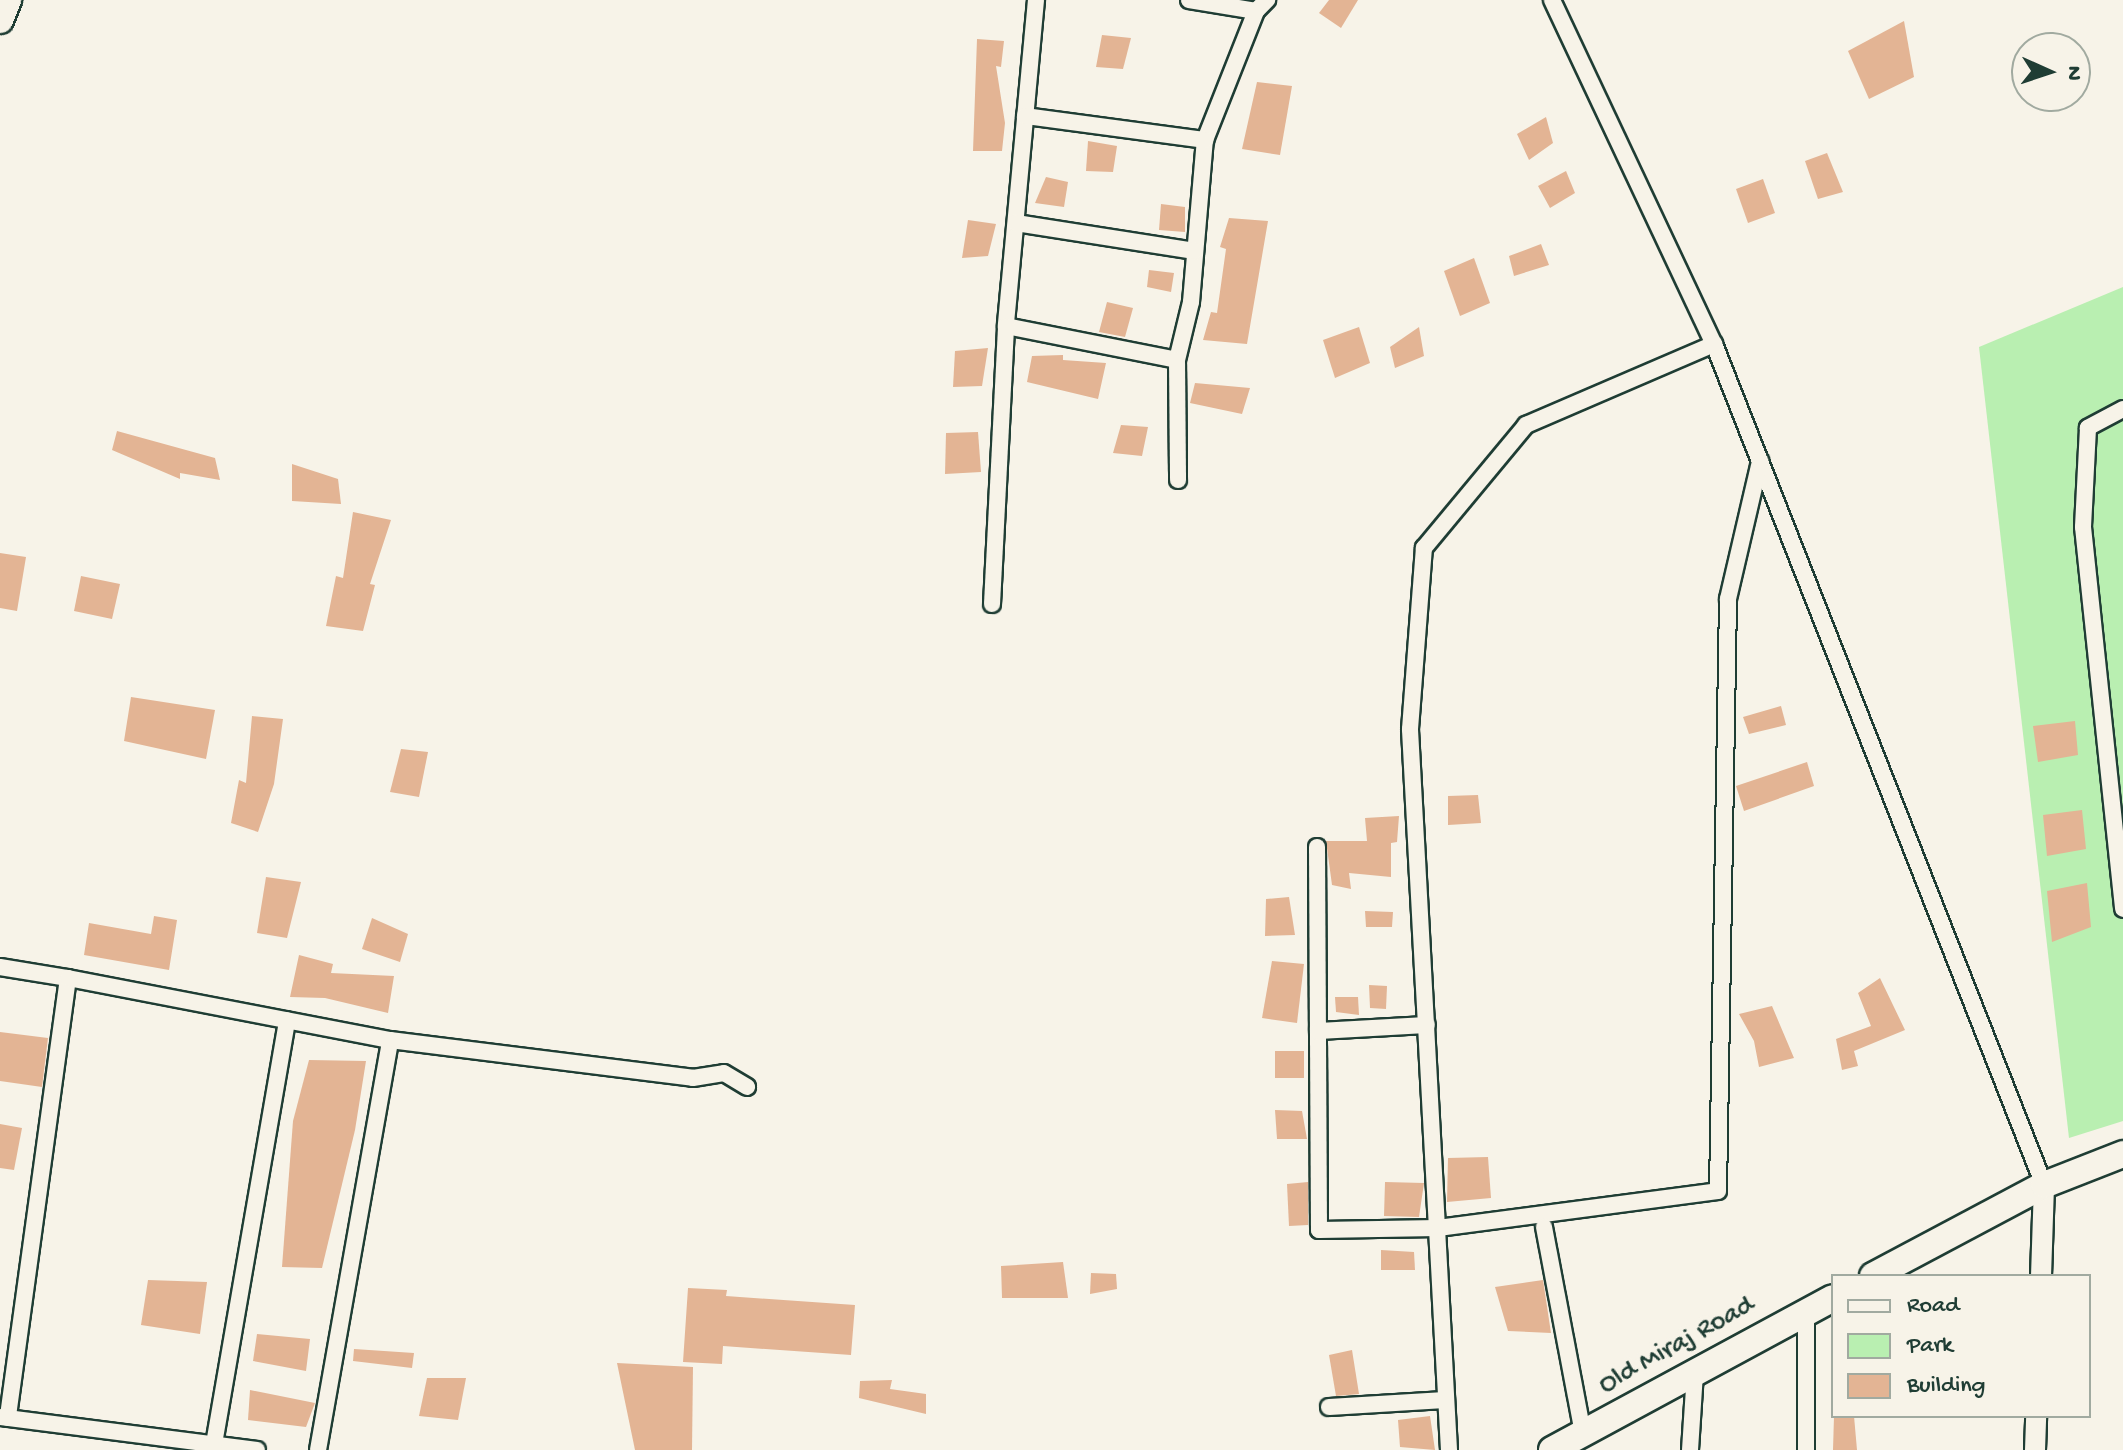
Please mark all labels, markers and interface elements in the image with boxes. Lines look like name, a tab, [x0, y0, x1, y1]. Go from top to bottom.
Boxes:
north arrow	[2011, 32, 2091, 112]
text: N	[2060, 65, 2086, 81]
legend	[1831, 1274, 2091, 1418]
street label: Old Miraj Road	[1593, 1289, 1761, 1403]
text: Road	[1907, 1292, 1959, 1321]
text: Park	[1907, 1332, 1953, 1361]
text: Building	[1907, 1372, 1985, 1401]

